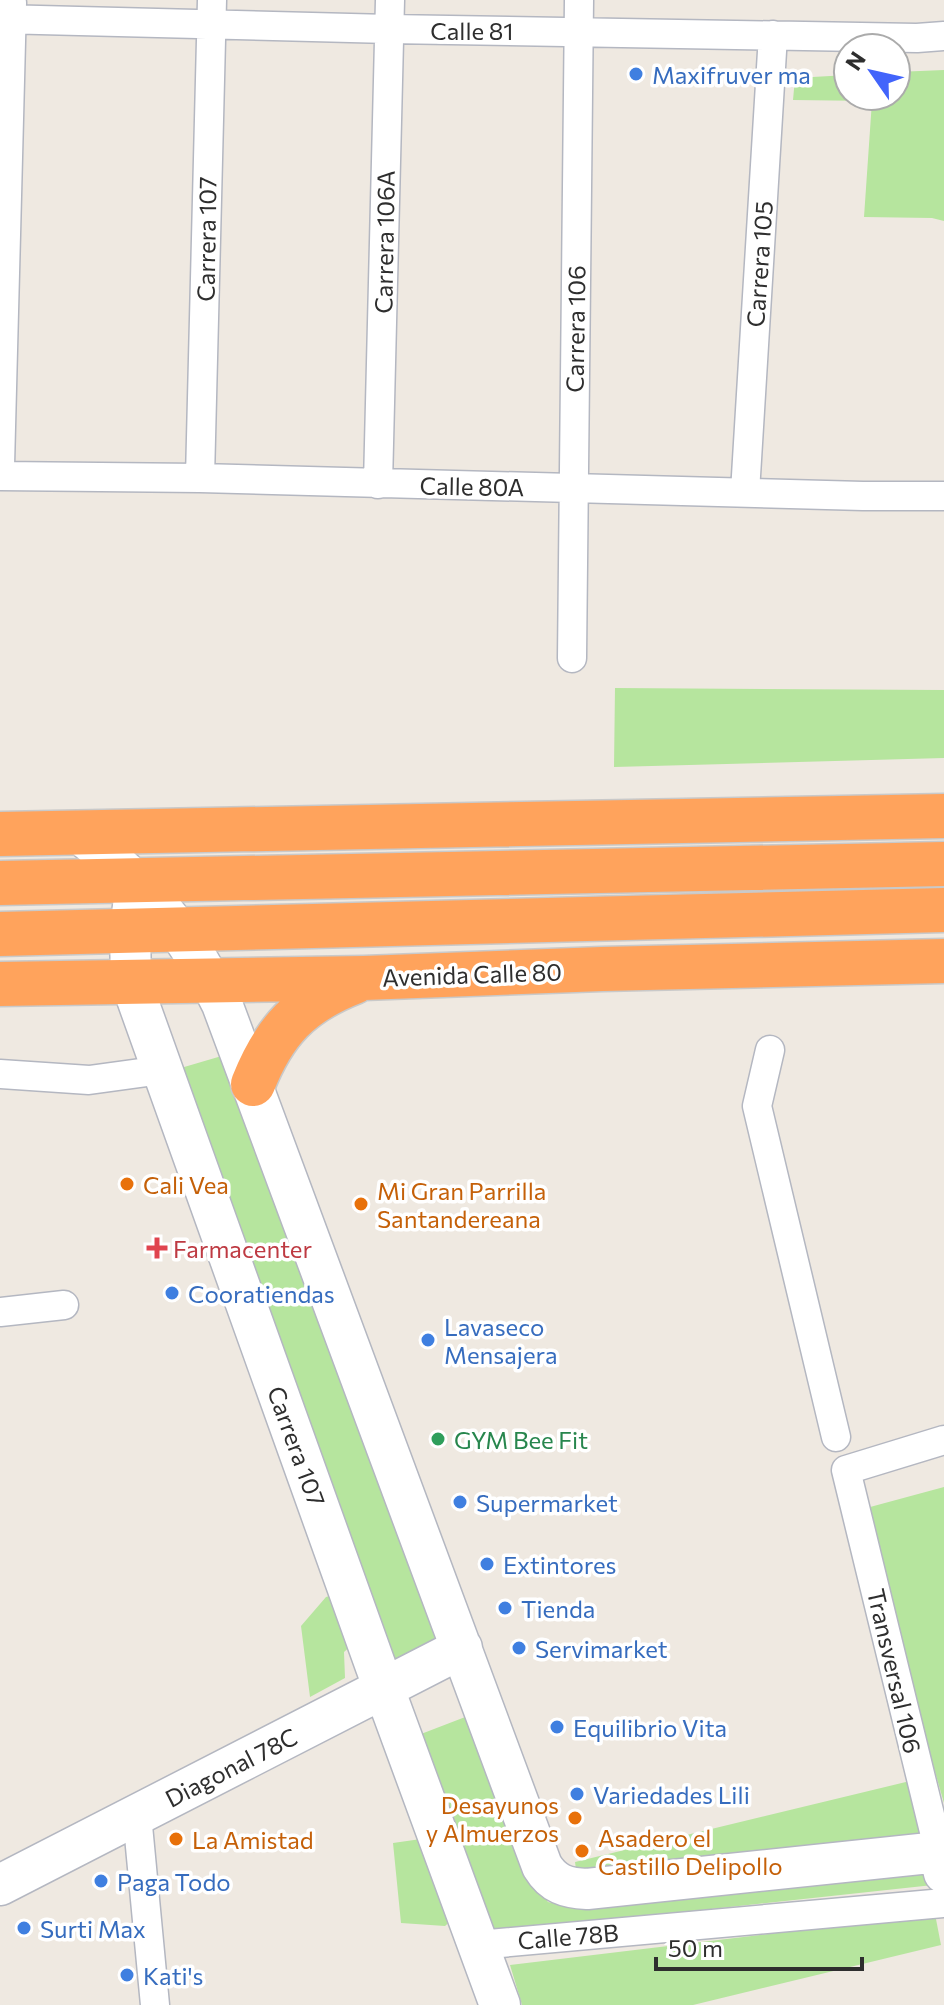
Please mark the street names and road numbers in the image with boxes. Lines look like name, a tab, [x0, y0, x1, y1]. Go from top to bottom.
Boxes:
street label: Calle 81	[430, 16, 514, 45]
street label: Carrera 106A	[368, 170, 400, 314]
street label: Carrera 107	[190, 176, 222, 302]
street label: Carrera 105	[740, 200, 778, 328]
street label: Carrera 106	[559, 265, 591, 393]
street label: Calle 80A	[419, 471, 525, 501]
street label: Avenida Calle 80	[382, 956, 562, 992]
street label: Carrera 107	[262, 1382, 332, 1510]
street label: Transversal 106	[862, 1586, 928, 1756]
street label: Diagonal 78C	[160, 1721, 302, 1813]
street label: Calle 78B	[516, 1917, 620, 1955]

